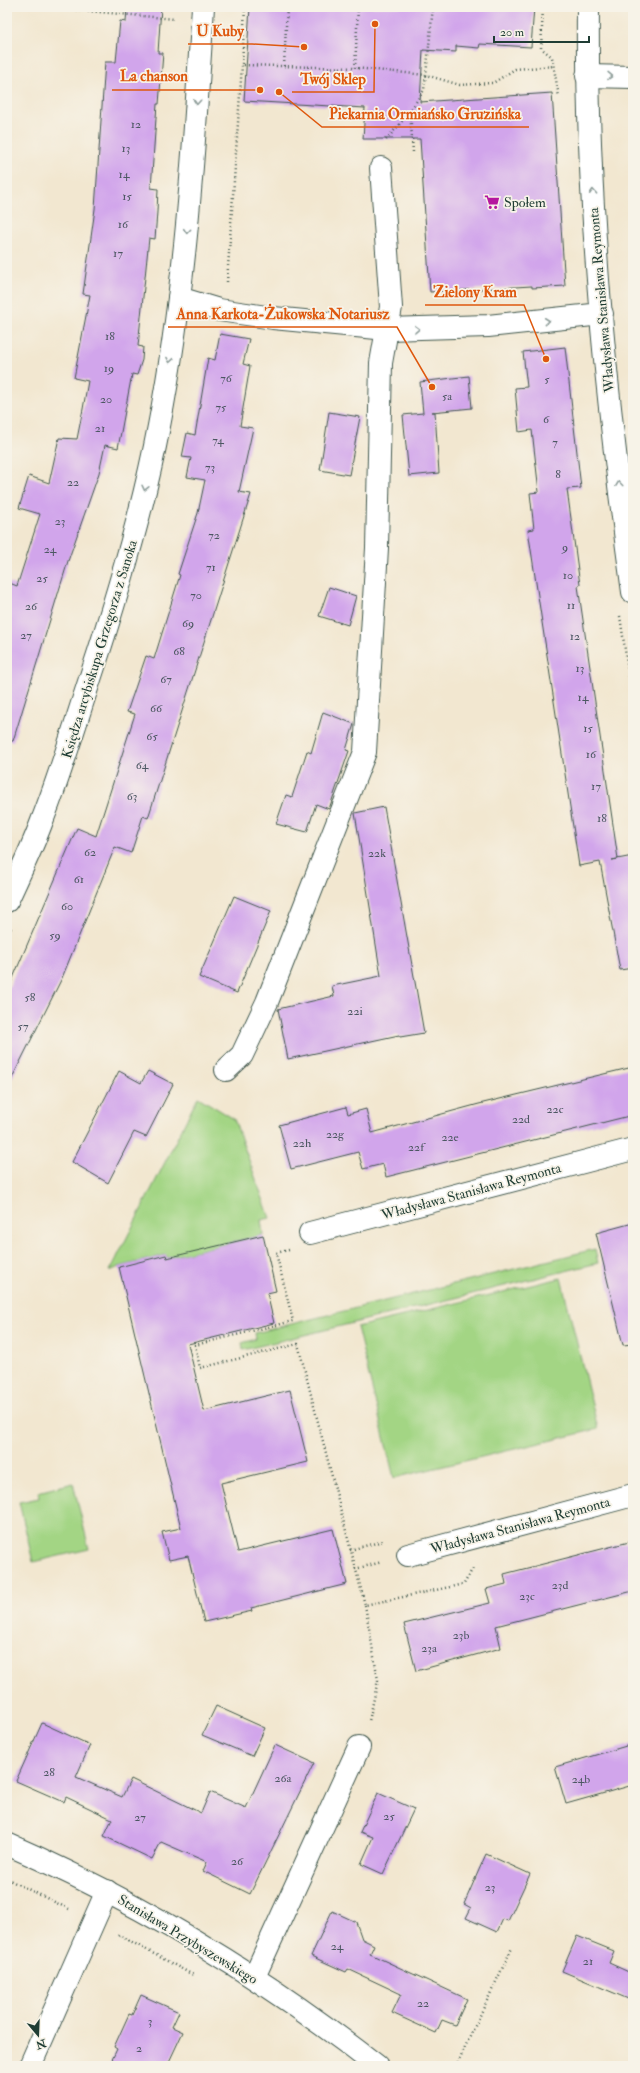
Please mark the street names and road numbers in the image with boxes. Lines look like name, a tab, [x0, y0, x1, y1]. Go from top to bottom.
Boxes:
street label: Władysława Stanisława Reymonta	[585, 207, 619, 394]
street label: Księdza arcybiskupa Grzegorza z Sanoka	[58, 538, 142, 761]
street label: Władysława Stanisława Reymonta	[378, 1159, 563, 1225]
street label: Władysława Stanisława Reymonta	[427, 1493, 612, 1559]
street label: Stanisława Przybyszewskiego	[114, 1891, 261, 1989]

